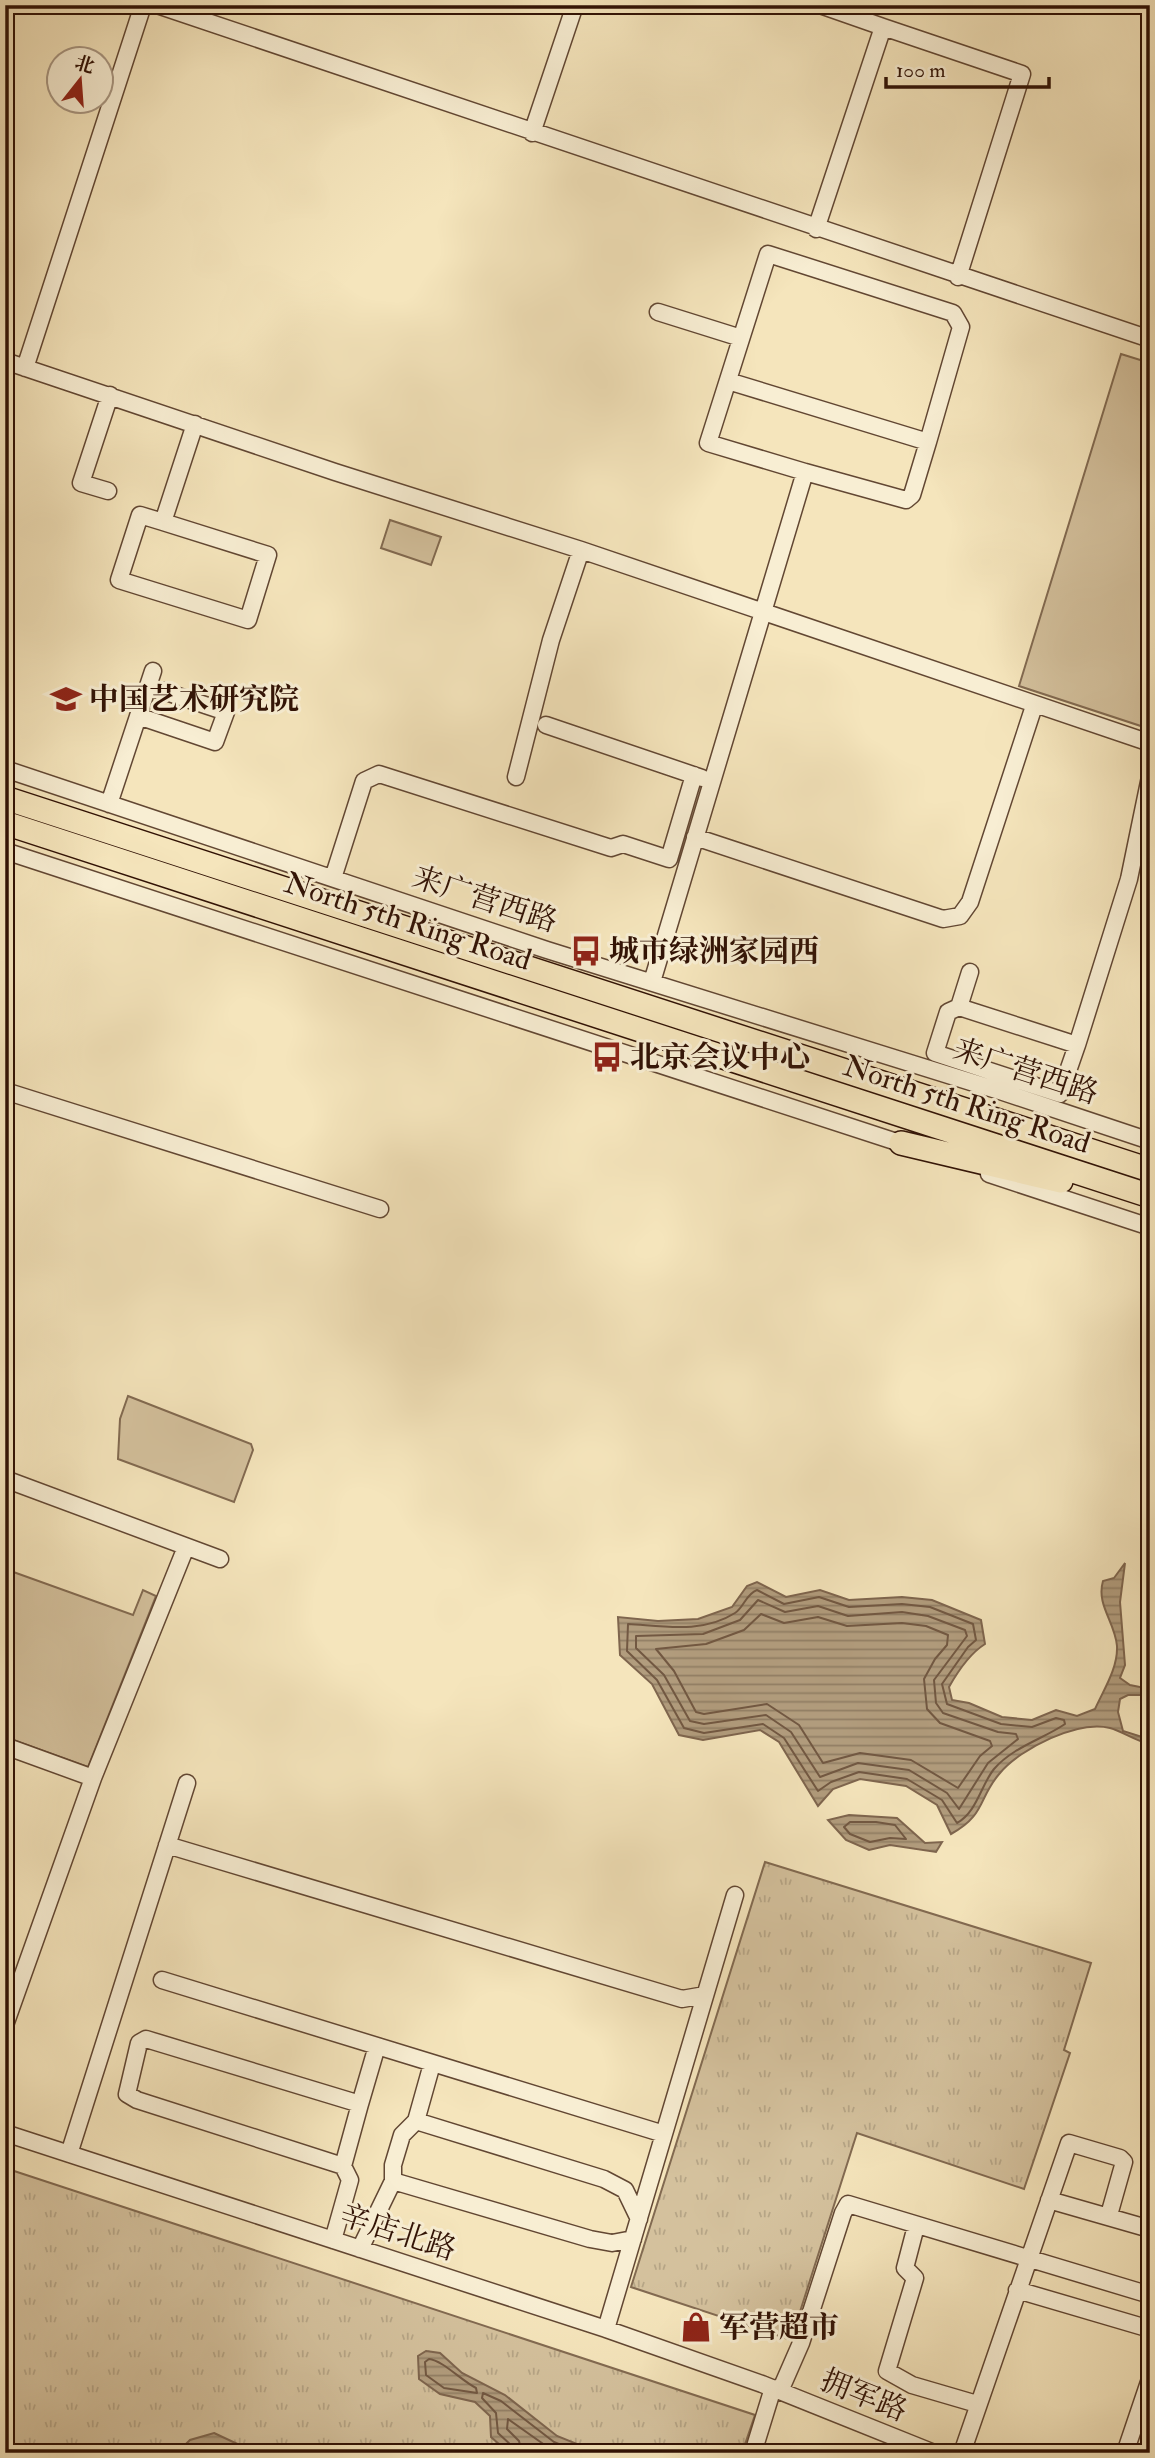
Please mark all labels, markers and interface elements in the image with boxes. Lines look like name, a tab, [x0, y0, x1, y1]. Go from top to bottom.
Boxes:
north arrow	[46, 46, 116, 116]
scale bar	[886, 46, 1048, 90]
text: 北	[72, 50, 97, 79]
text: 100 m	[896, 57, 946, 84]
place label: 中国艺术研究院	[89, 681, 299, 718]
school or university icon: 中国艺术研究院	[49, 682, 83, 716]
street label: 来广营西路	[408, 859, 562, 940]
street label: North 5th Ring Road	[280, 864, 536, 979]
place label: 城市绿洲家园西	[609, 933, 819, 970]
bus stop icon: 城市绿洲家园西	[569, 934, 603, 968]
street label: 来广营西路	[949, 1031, 1103, 1112]
place label: 北京会议中心	[630, 1039, 810, 1076]
bus stop icon: 北京会议中心	[590, 1040, 624, 1074]
street label: North 5th Ring Road	[839, 1047, 1095, 1162]
street label: 辛店北路	[335, 2196, 461, 2269]
place label: 军营超市	[719, 2309, 839, 2346]
shop icon: 军营超市	[679, 2310, 713, 2344]
street label: 拥军路	[815, 2361, 912, 2429]

